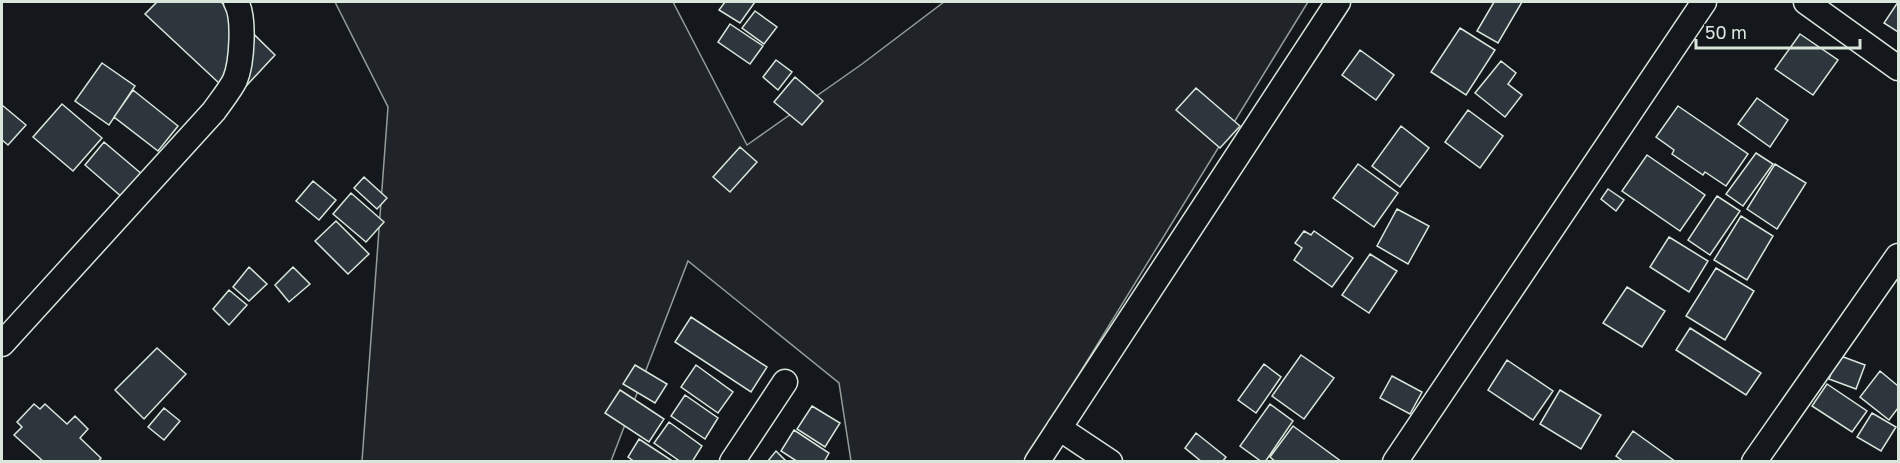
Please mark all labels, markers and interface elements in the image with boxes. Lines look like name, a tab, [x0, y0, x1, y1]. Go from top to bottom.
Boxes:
scale bar	[1696, 12, 1860, 50]
text: 50 m	[1705, 21, 1747, 43]

